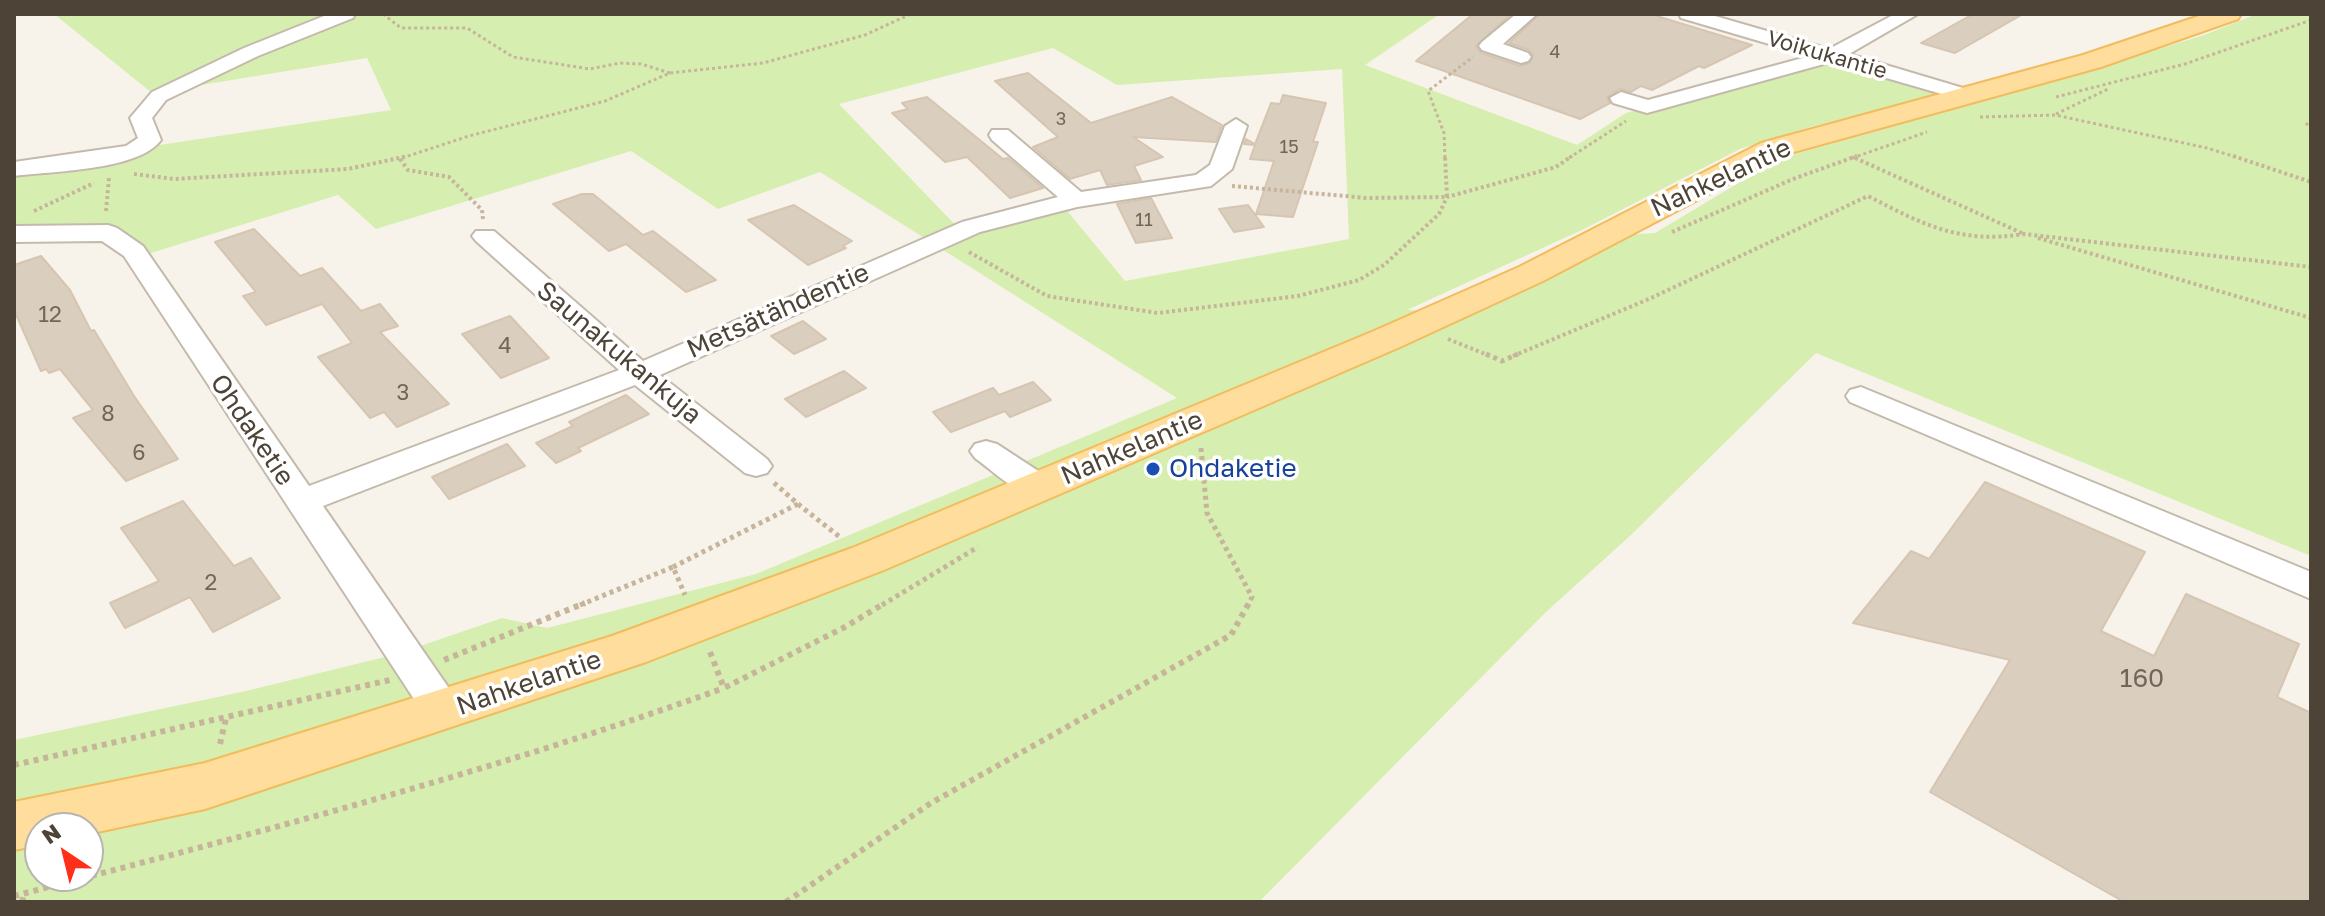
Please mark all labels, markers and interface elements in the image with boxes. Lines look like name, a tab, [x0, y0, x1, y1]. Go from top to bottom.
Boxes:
street label: Voikukantie	[1764, 25, 1890, 85]
house number: 4	[1550, 41, 1560, 63]
house number: 3	[1056, 108, 1066, 130]
street label: Nahkelantie	[1646, 132, 1796, 224]
house number: 15	[1279, 136, 1299, 158]
house number: 11	[1135, 209, 1153, 231]
street label: Metsätähdentie	[682, 257, 874, 365]
street label: Saunakukankuja	[530, 275, 708, 431]
house number: 12	[38, 302, 62, 328]
house number: 4	[498, 333, 512, 359]
street label: Ohdaketie	[203, 368, 301, 492]
house number: 3	[397, 380, 409, 406]
house number: 8	[101, 401, 115, 427]
street label: Nahkelantie	[1056, 404, 1208, 492]
house number: 6	[132, 440, 146, 466]
place label: Ohdaketie	[1169, 453, 1297, 485]
marker: Ohdaketie	[1144, 460, 1162, 478]
house number: 2	[205, 570, 217, 596]
street label: Nahkelantie	[453, 644, 605, 722]
house number: 160	[2120, 663, 2164, 695]
north arrow	[24, 812, 104, 892]
text: N	[36, 818, 66, 849]

